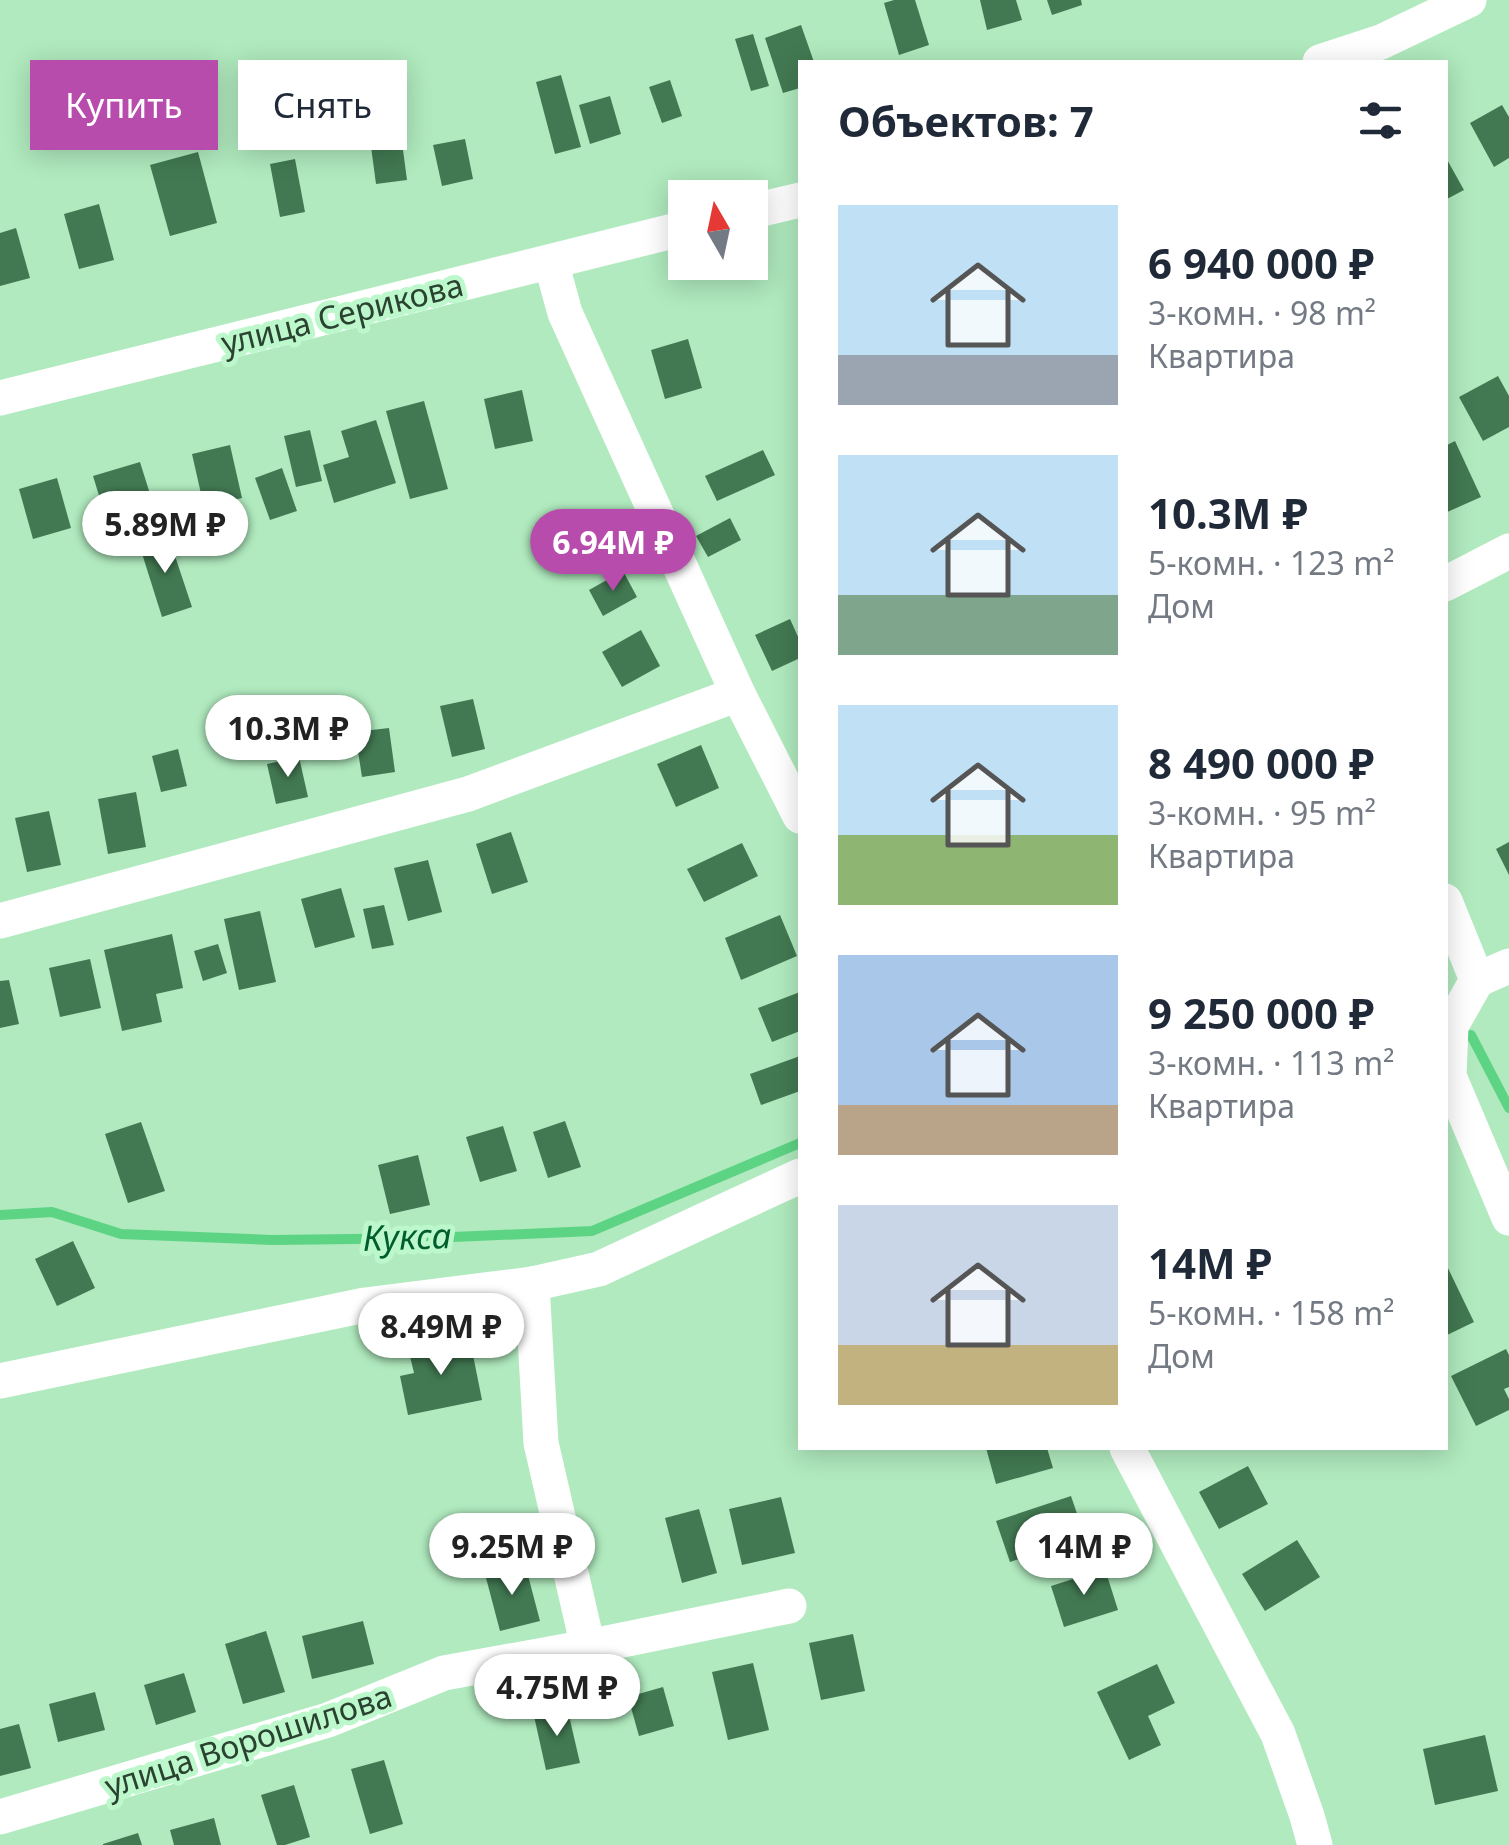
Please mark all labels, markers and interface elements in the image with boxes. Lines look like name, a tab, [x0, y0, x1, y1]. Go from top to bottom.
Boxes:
chip: Купить	[30, 60, 218, 150]
chip: Снять	[238, 60, 407, 150]
text: Объектов: 7	[838, 92, 1094, 149]
icon: filters	[1353, 93, 1408, 148]
north arrow	[668, 180, 768, 280]
map controls	[668, 180, 768, 280]
text: 6 940 000 ₽	[1148, 234, 1374, 291]
icon: home	[918, 245, 1038, 365]
street label: улица Серикова	[217, 262, 467, 364]
text: 3-комн. · 98 m²	[1148, 291, 1376, 334]
text: Квартира	[1148, 334, 1295, 377]
text: 10.3M ₽	[1148, 484, 1308, 541]
pin: 5.89M ₽	[73, 491, 257, 576]
icon: home	[918, 495, 1038, 615]
text: 5.89M ₽	[104, 502, 226, 545]
pin: 6.94M ₽	[521, 509, 705, 594]
text: 6.94M ₽	[552, 520, 674, 563]
text: 5-комн. · 123 m²	[1148, 541, 1394, 584]
text: Дом	[1148, 584, 1215, 627]
pin: 10.3M ₽	[196, 695, 380, 780]
text: 10.3M ₽	[227, 706, 349, 749]
text: 8 490 000 ₽	[1148, 734, 1374, 791]
icon: home	[918, 745, 1038, 865]
text: 3-комн. · 95 m²	[1148, 791, 1376, 834]
text: Квартира	[1148, 834, 1295, 877]
text: 9 250 000 ₽	[1148, 984, 1374, 1041]
icon: home	[918, 995, 1038, 1115]
text: 3-комн. · 113 m²	[1148, 1041, 1394, 1084]
text: Квартира	[1148, 1084, 1295, 1127]
water label: Кукса	[362, 1211, 452, 1261]
text: 14M ₽	[1148, 1234, 1272, 1291]
icon: home	[918, 1245, 1038, 1365]
text: 5-комн. · 158 m²	[1148, 1291, 1394, 1334]
pin: 8.49M ₽	[349, 1293, 533, 1378]
text: 8.49M ₽	[380, 1304, 502, 1347]
text: Дом	[1148, 1334, 1215, 1377]
pin: 9.25M ₽	[420, 1513, 604, 1598]
pin: 14M ₽	[1014, 1513, 1154, 1598]
text: 9.25M ₽	[451, 1524, 573, 1567]
text: 14M ₽	[1037, 1524, 1131, 1567]
pin: 4.75M ₽	[465, 1654, 649, 1739]
text: 4.75M ₽	[496, 1665, 618, 1708]
street label: улица Ворошилова	[99, 1673, 397, 1807]

